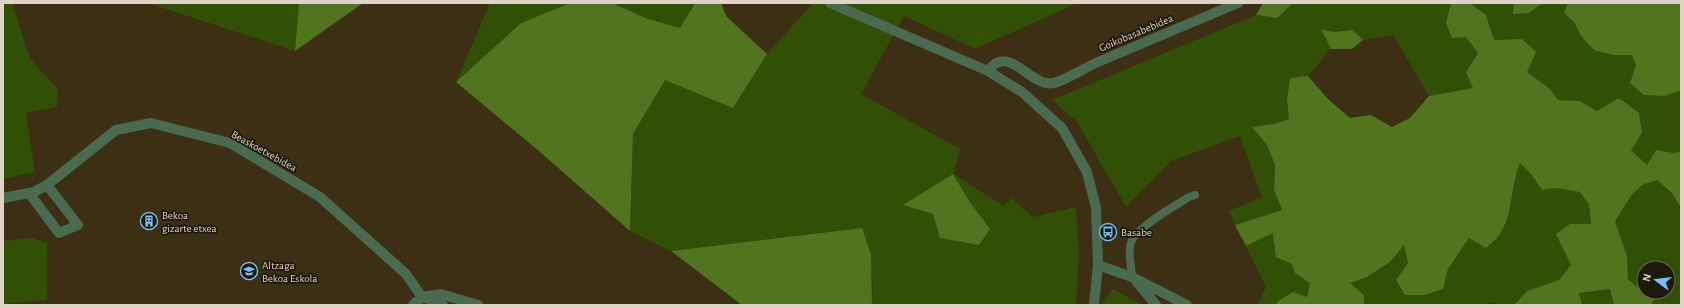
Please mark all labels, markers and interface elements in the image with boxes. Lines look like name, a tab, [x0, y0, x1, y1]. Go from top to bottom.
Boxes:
street label: Goikobasabebidea	[1097, 12, 1175, 54]
street label: Beaskoetxebidea	[230, 129, 298, 173]
place label: Bekoa gizarte etxea	[162, 210, 217, 234]
building icon: Bekoa gizarte etxea	[139, 211, 159, 231]
bus stop icon: Basabe	[1098, 222, 1118, 242]
place label: Basabe	[1121, 227, 1152, 238]
place label: Altzaga Bekoa Eskola	[262, 260, 317, 284]
north arrow	[1636, 260, 1676, 300]
school or university icon: Altzaga Bekoa Eskola	[239, 261, 259, 281]
text: N	[1641, 272, 1653, 283]

